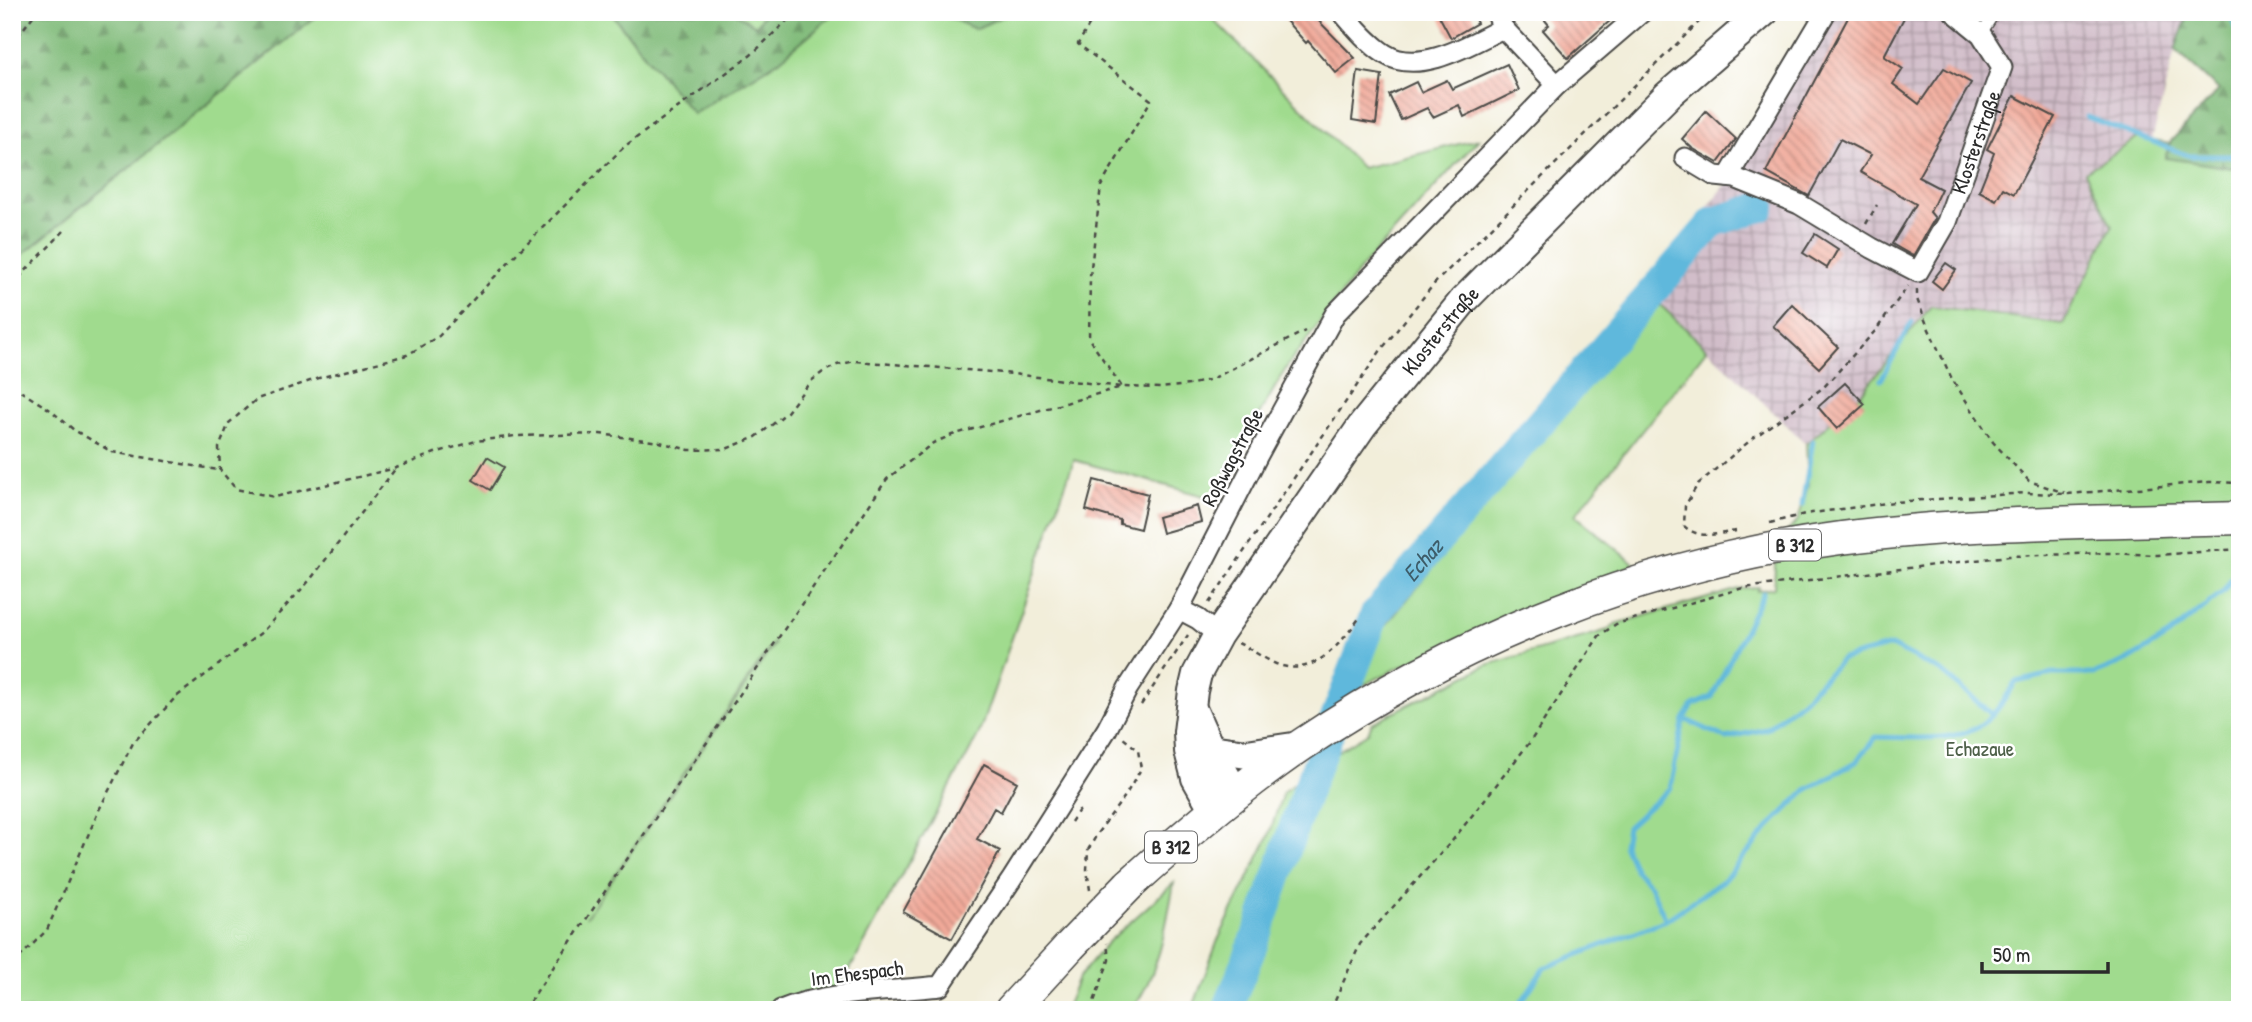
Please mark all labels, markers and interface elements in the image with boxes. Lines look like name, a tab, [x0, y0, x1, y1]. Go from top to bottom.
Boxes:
street label: Klosterstraße	[1944, 86, 2007, 198]
street label: Klosterstraße	[1394, 279, 1485, 381]
street label: Roßwagstraße	[1194, 403, 1270, 511]
water label: Echaz	[1395, 530, 1451, 588]
road number: B 312	[1769, 530, 1821, 560]
park label: Echazaue	[1946, 734, 2014, 763]
road number: B 312	[1145, 832, 1197, 862]
scale bar	[1982, 931, 2108, 975]
text: 50 m	[1993, 940, 2030, 969]
street label: Im Ehespach	[809, 953, 905, 993]

